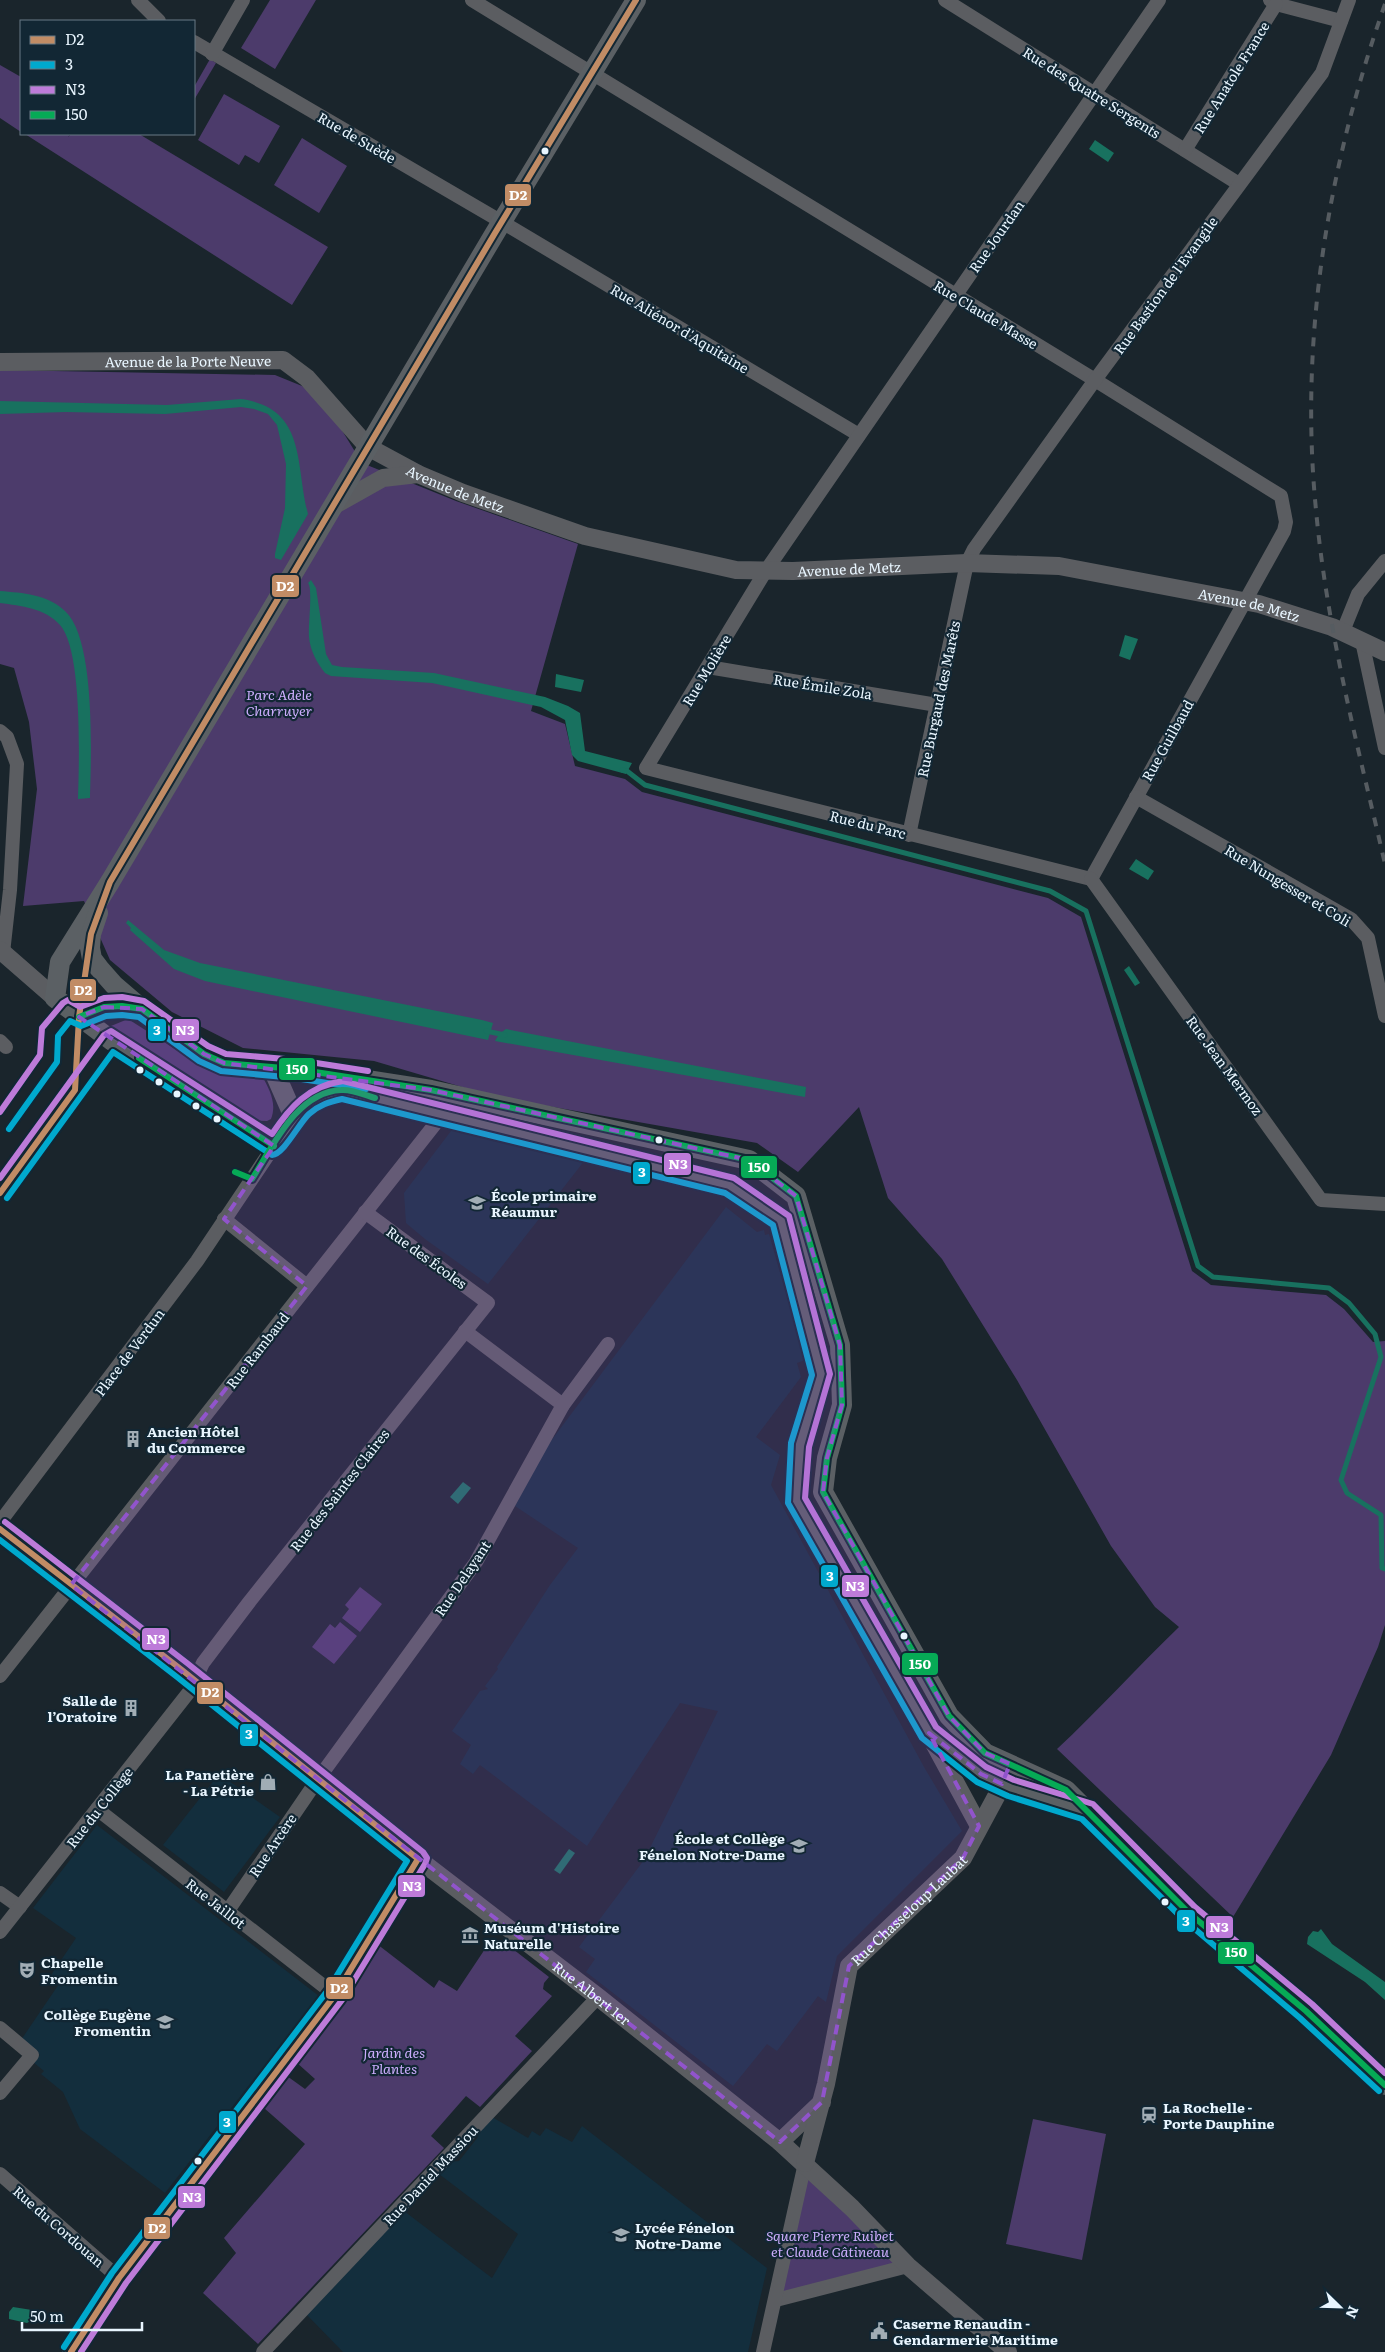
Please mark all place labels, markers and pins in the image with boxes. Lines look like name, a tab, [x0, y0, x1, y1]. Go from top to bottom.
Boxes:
unlabelled marker	[540, 146, 550, 156]
unlabelled marker	[135, 1065, 145, 1075]
unlabelled marker	[154, 1077, 164, 1087]
unlabelled marker	[172, 1089, 182, 1099]
unlabelled marker	[191, 1101, 201, 1111]
unlabelled marker	[212, 1114, 222, 1124]
unlabelled marker	[654, 1135, 664, 1145]
place label: École primaire Réaumur	[491, 1185, 597, 1221]
school or university icon: École primaire Réaumur	[467, 1193, 487, 1213]
place label: Ancien Hôtel du Commerce	[147, 1421, 245, 1457]
building icon: Ancien Hôtel du Commerce	[123, 1429, 143, 1449]
unlabelled marker	[899, 1631, 909, 1641]
place label: Salle de l’Oratoire	[48, 1690, 117, 1726]
building icon: Salle de l’Oratoire	[121, 1698, 141, 1718]
place label: La Panetière - La Pétrie	[165, 1764, 254, 1800]
shop icon: La Panetière - La Pétrie	[258, 1772, 278, 1792]
place label: École et Collège Fénelon Notre-Dame	[639, 1828, 785, 1864]
school or university icon: École et Collège Fénelon Notre-Dame	[789, 1836, 809, 1856]
unlabelled marker	[1160, 1897, 1170, 1907]
place label: Muséum d'Histoire Naturelle	[484, 1917, 620, 1953]
museum icon: Muséum d'Histoire Naturelle	[460, 1925, 480, 1945]
place label: Chapelle Fromentin	[41, 1952, 118, 1988]
theatre icon: Chapelle Fromentin	[17, 1960, 37, 1980]
place label: Collège Eugène Fromentin	[44, 2004, 151, 2040]
school or university icon: Collège Eugène Fromentin	[155, 2012, 175, 2032]
place label: La Rochelle - Porte Dauphine	[1163, 2097, 1275, 2133]
station icon: La Rochelle - Porte Dauphine	[1139, 2105, 1159, 2125]
unlabelled marker	[193, 2156, 203, 2166]
place label: Lycée Fénelon Notre-Dame	[635, 2217, 735, 2253]
school or university icon: Lycée Fénelon Notre-Dame	[611, 2225, 631, 2245]
place label: Caserne Renaudin - Gendarmerie Maritime	[893, 2313, 1058, 2349]
public building icon: Caserne Renaudin - Gendarmerie Maritime	[869, 2321, 889, 2341]

